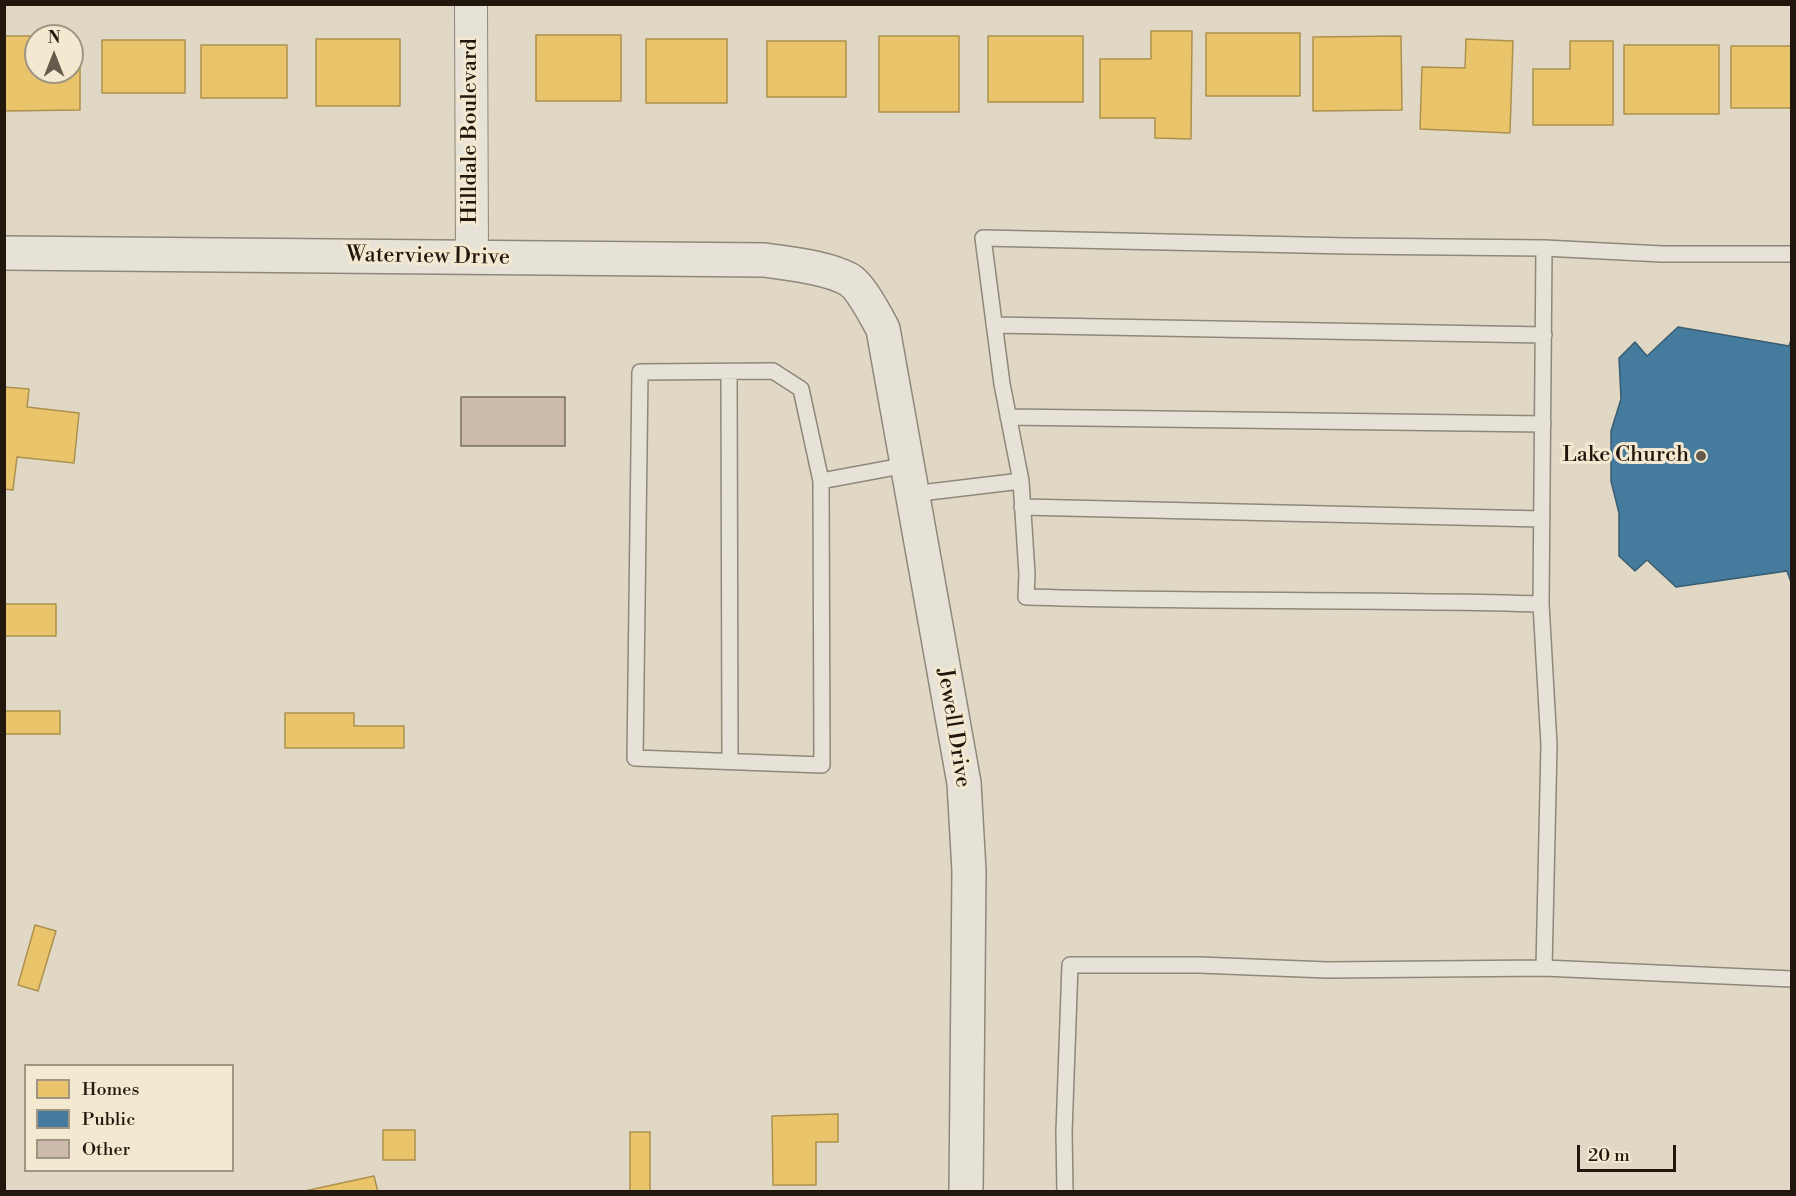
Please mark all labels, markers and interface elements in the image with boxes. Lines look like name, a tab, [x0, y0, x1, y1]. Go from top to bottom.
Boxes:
north arrow	[24, 24, 84, 84]
text: N	[48, 28, 60, 48]
street label: Hilldale Boulevard	[458, 38, 484, 224]
street label: Waterview Drive	[346, 242, 510, 272]
place label: Lake Church	[1562, 443, 1689, 469]
marker: Lake Church	[1694, 449, 1708, 463]
street label: Jewell Drive	[931, 667, 975, 789]
legend	[24, 1064, 234, 1172]
text: Homes	[82, 1078, 139, 1101]
text: Public	[82, 1108, 135, 1131]
scale bar	[1580, 1133, 1679, 1171]
text: Other	[82, 1138, 130, 1161]
text: 20 m	[1588, 1144, 1630, 1167]

